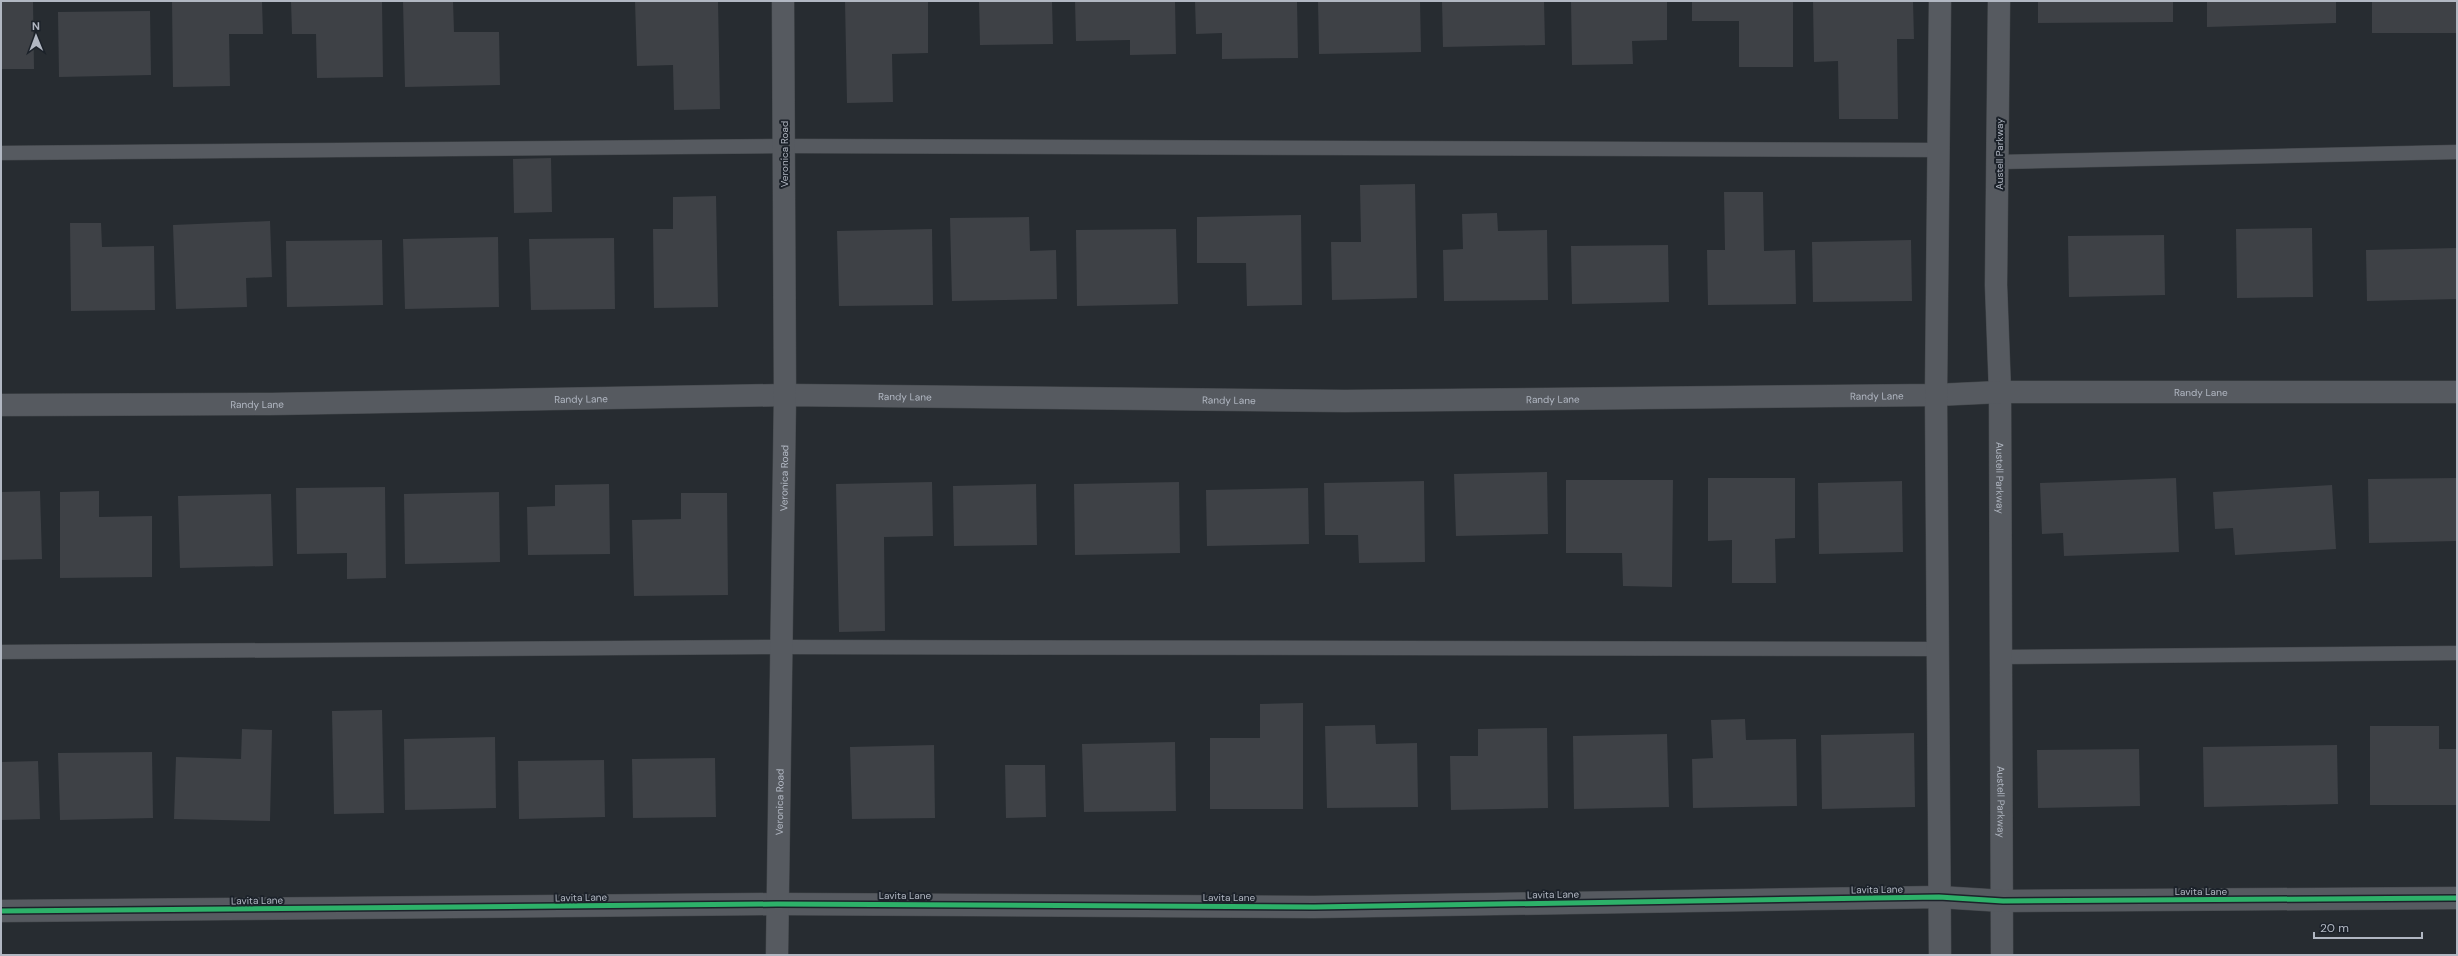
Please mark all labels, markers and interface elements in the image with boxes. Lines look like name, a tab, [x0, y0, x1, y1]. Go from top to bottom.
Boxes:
north arrow	[16, 16, 56, 56]
text: N	[32, 19, 40, 33]
street label: Austell Parkway	[1993, 118, 2006, 190]
street label: Veronica Road	[778, 121, 791, 187]
street label: Randy Lane	[2174, 386, 2228, 399]
street label: Randy Lane	[1850, 389, 1904, 403]
street label: Randy Lane	[878, 390, 932, 404]
street label: Randy Lane	[554, 392, 608, 406]
street label: Randy Lane	[1202, 393, 1256, 407]
street label: Randy Lane	[1526, 393, 1580, 406]
street label: Randy Lane	[230, 398, 284, 411]
street label: Austell Parkway	[1993, 442, 2006, 514]
street label: Veronica Road	[777, 445, 791, 511]
street label: Austell Parkway	[1994, 766, 2008, 838]
street label: Veronica Road	[773, 769, 787, 835]
street label: Lavita Lane	[1851, 883, 1904, 896]
street label: Lavita Lane	[2175, 885, 2227, 898]
street label: Lavita Lane	[1527, 888, 1580, 901]
street label: Lavita Lane	[879, 889, 931, 902]
street label: Lavita Lane	[555, 891, 608, 904]
street label: Lavita Lane	[1203, 891, 1255, 904]
street label: Lavita Lane	[231, 894, 284, 907]
scale bar	[2314, 914, 2422, 940]
text: 20 m	[2320, 920, 2349, 936]

